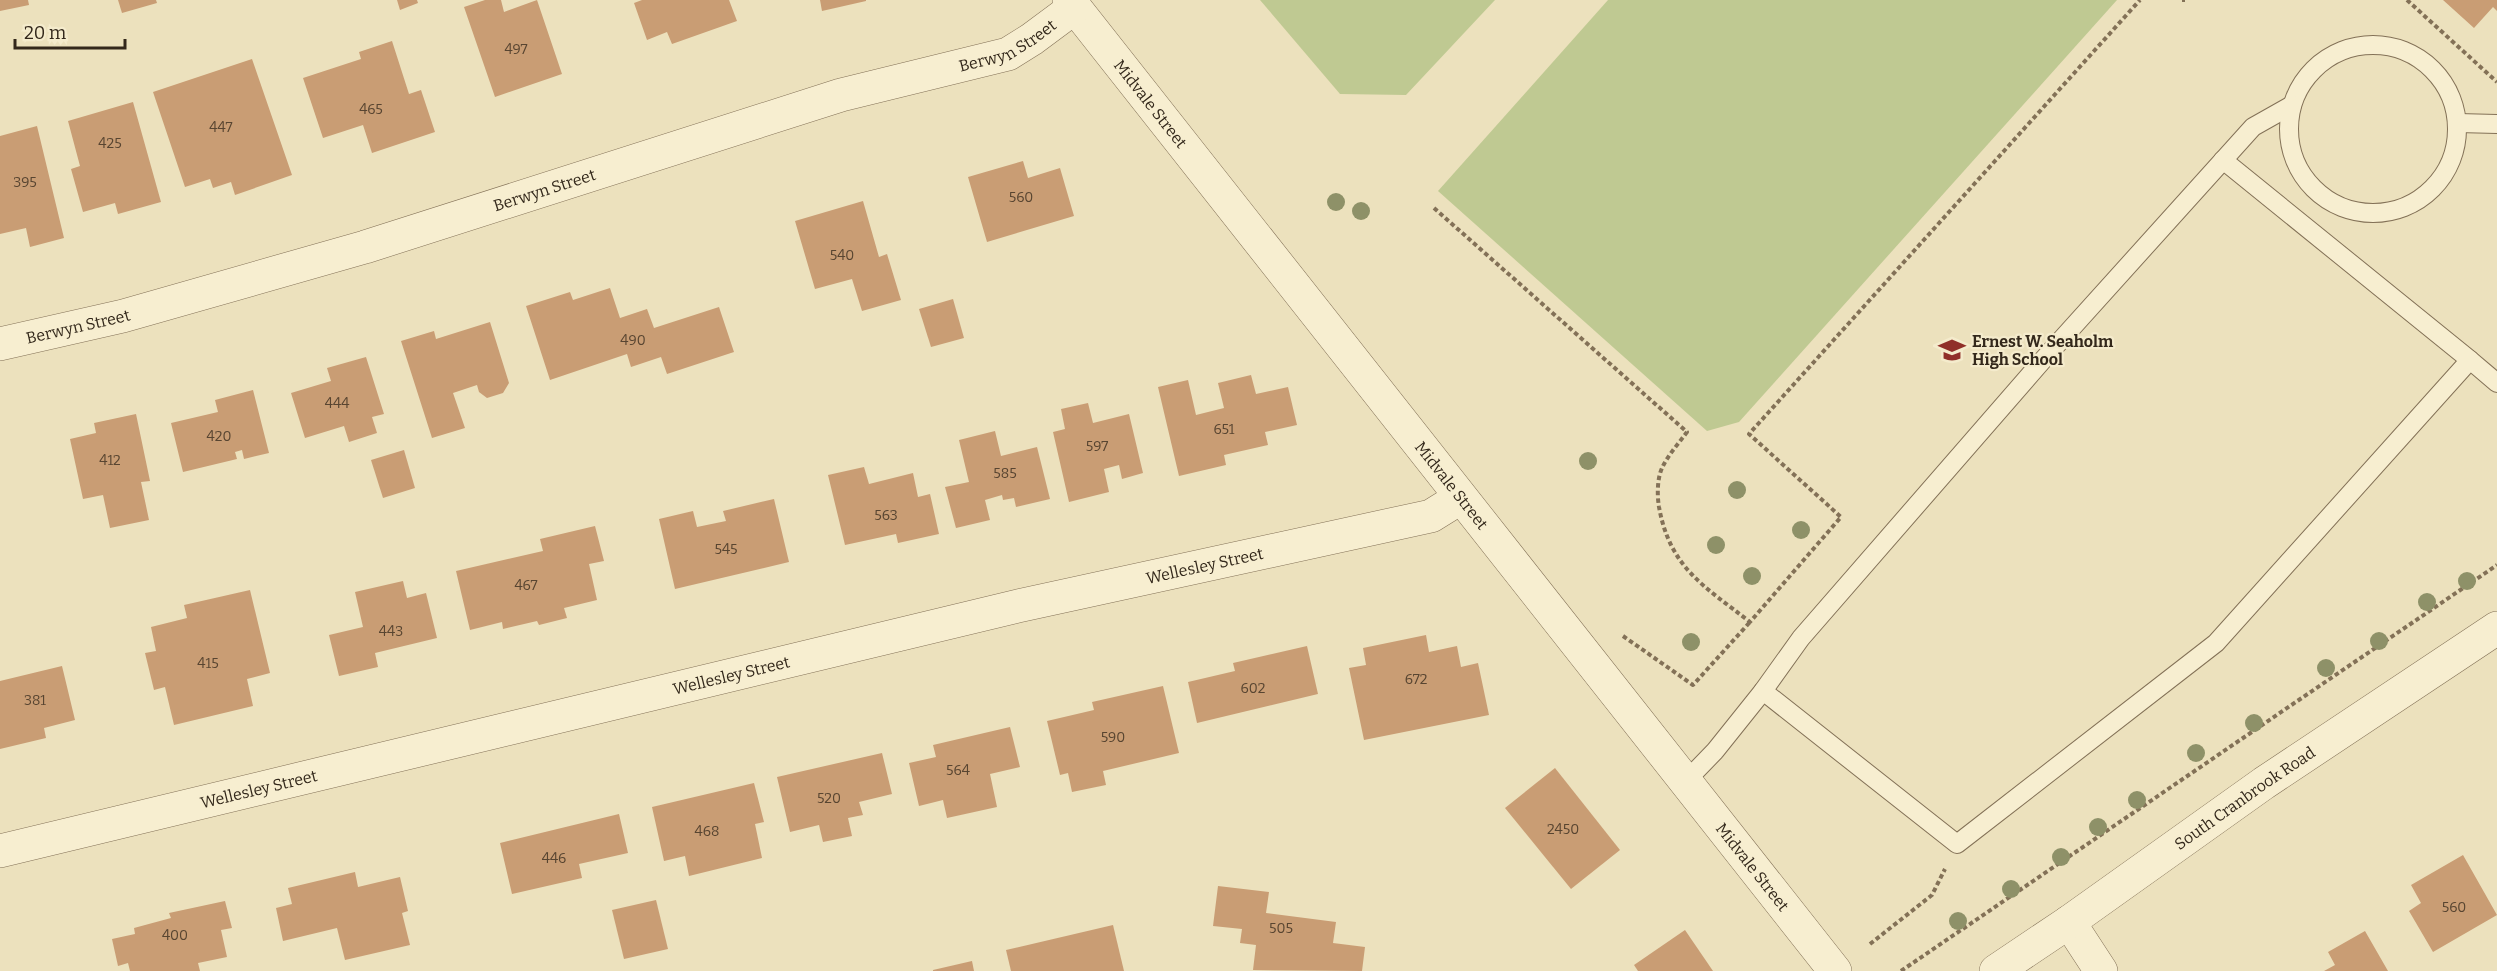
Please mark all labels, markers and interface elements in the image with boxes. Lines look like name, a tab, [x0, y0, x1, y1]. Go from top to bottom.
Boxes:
scale bar	[15, 12, 124, 50]
street label: Berwyn Street	[957, 15, 1060, 76]
text: 20 m	[24, 22, 66, 44]
house number: 497	[504, 41, 528, 58]
street label: Midvale Street	[1110, 56, 1191, 152]
house number: 465	[359, 101, 383, 118]
house number: 447	[209, 119, 233, 136]
house number: 425	[98, 135, 122, 152]
street label: Berwyn Street	[491, 165, 598, 215]
house number: 395	[13, 174, 37, 191]
house number: 560	[1009, 189, 1033, 206]
house number: 540	[830, 247, 854, 264]
street label: Berwyn Street	[24, 305, 133, 348]
house number: 490	[620, 332, 646, 349]
place label: Ernest W. Seaholm High School	[1972, 332, 2114, 369]
school or university icon: Ernest W. Seaholm High School	[1937, 335, 1967, 365]
house number: 444	[325, 395, 349, 412]
house number: 651	[1214, 421, 1235, 438]
house number: 420	[207, 428, 231, 445]
house number: 597	[1086, 438, 1108, 455]
street label: Midvale Street	[1411, 438, 1492, 534]
house number: 412	[99, 452, 121, 469]
house number: 585	[993, 465, 1017, 482]
house number: 563	[874, 507, 898, 524]
house number: 545	[714, 541, 738, 558]
street label: Wellesley Street	[1144, 544, 1265, 588]
house number: 467	[514, 577, 538, 594]
house number: 443	[379, 623, 403, 640]
street label: Wellesley Street	[671, 652, 792, 699]
house number: 415	[197, 655, 219, 672]
house number: 672	[1405, 671, 1427, 688]
house number: 602	[1241, 680, 1265, 697]
house number: 381	[24, 692, 46, 709]
house number: 590	[1101, 729, 1125, 746]
street label: South Cranbrook Road	[2171, 742, 2319, 854]
house number: 564	[946, 762, 970, 779]
street label: Wellesley Street	[198, 766, 319, 812]
house number: 520	[817, 790, 841, 807]
street label: Midvale Street	[1712, 819, 1793, 915]
house number: 2450	[1547, 821, 1579, 838]
house number: 468	[695, 823, 719, 840]
house number: 446	[542, 850, 566, 867]
house number: 560	[2442, 899, 2466, 916]
house number: 505	[1269, 920, 1293, 937]
house number: 400	[162, 927, 188, 944]

